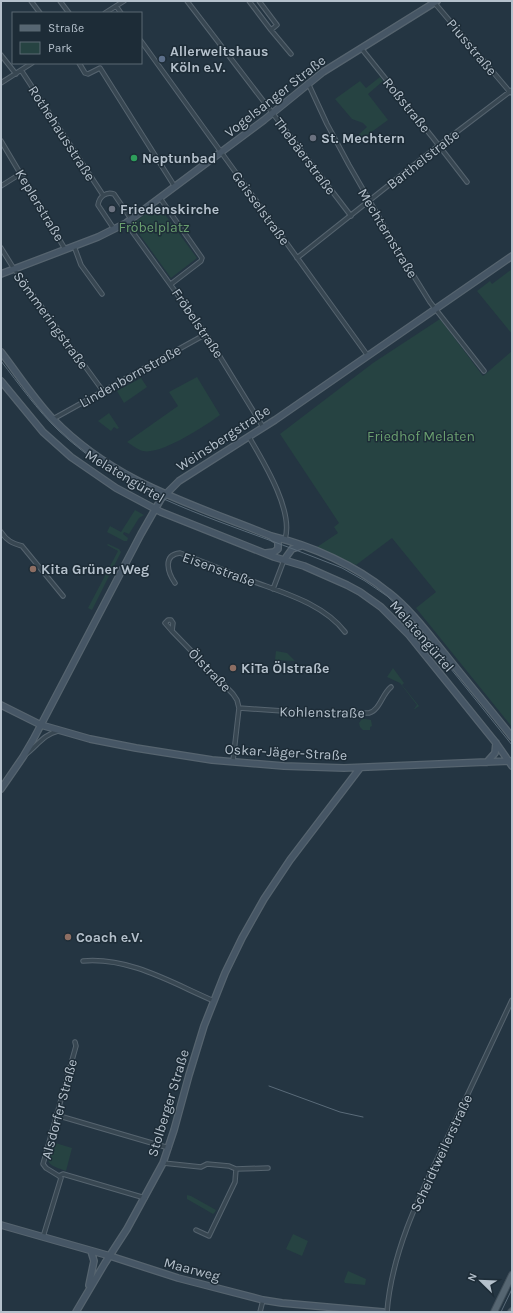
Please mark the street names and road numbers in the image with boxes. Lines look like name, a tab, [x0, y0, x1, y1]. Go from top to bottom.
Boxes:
street label: Piusstraße	[443, 15, 500, 79]
street label: Vogelsanger Straße	[221, 52, 329, 141]
street label: Roßstraße	[379, 74, 434, 136]
street label: Rothehausstraße	[24, 82, 99, 184]
street label: Thebäerstraße	[270, 114, 339, 198]
street label: Barthelstraße	[384, 126, 463, 193]
street label: Keplerstraße	[11, 166, 68, 244]
street label: Geisselstraße	[228, 168, 293, 249]
street label: Mechternstraße	[354, 185, 421, 281]
street label: Sömmeringstraße	[10, 268, 92, 372]
street label: Fröbelstraße	[168, 285, 227, 361]
street label: Lindenbornstraße	[76, 341, 184, 411]
street label: Weinsbergstraße	[173, 402, 273, 475]
street label: Melatengürtel	[82, 446, 167, 507]
street label: Eisenstraße	[180, 548, 258, 590]
street label: Melatengürtel	[386, 597, 457, 676]
street label: Ölstraße	[185, 645, 235, 696]
street label: Kohlenstraße	[279, 703, 365, 722]
street label: Oskar-Jäger-Straße	[224, 741, 348, 764]
street label: Stolberger Straße	[144, 1047, 193, 1159]
street label: Alsdorfer Straße	[38, 1057, 81, 1161]
street label: Scheidtweilerstraße	[407, 1092, 476, 1215]
street label: Maarweg	[162, 1254, 222, 1285]

